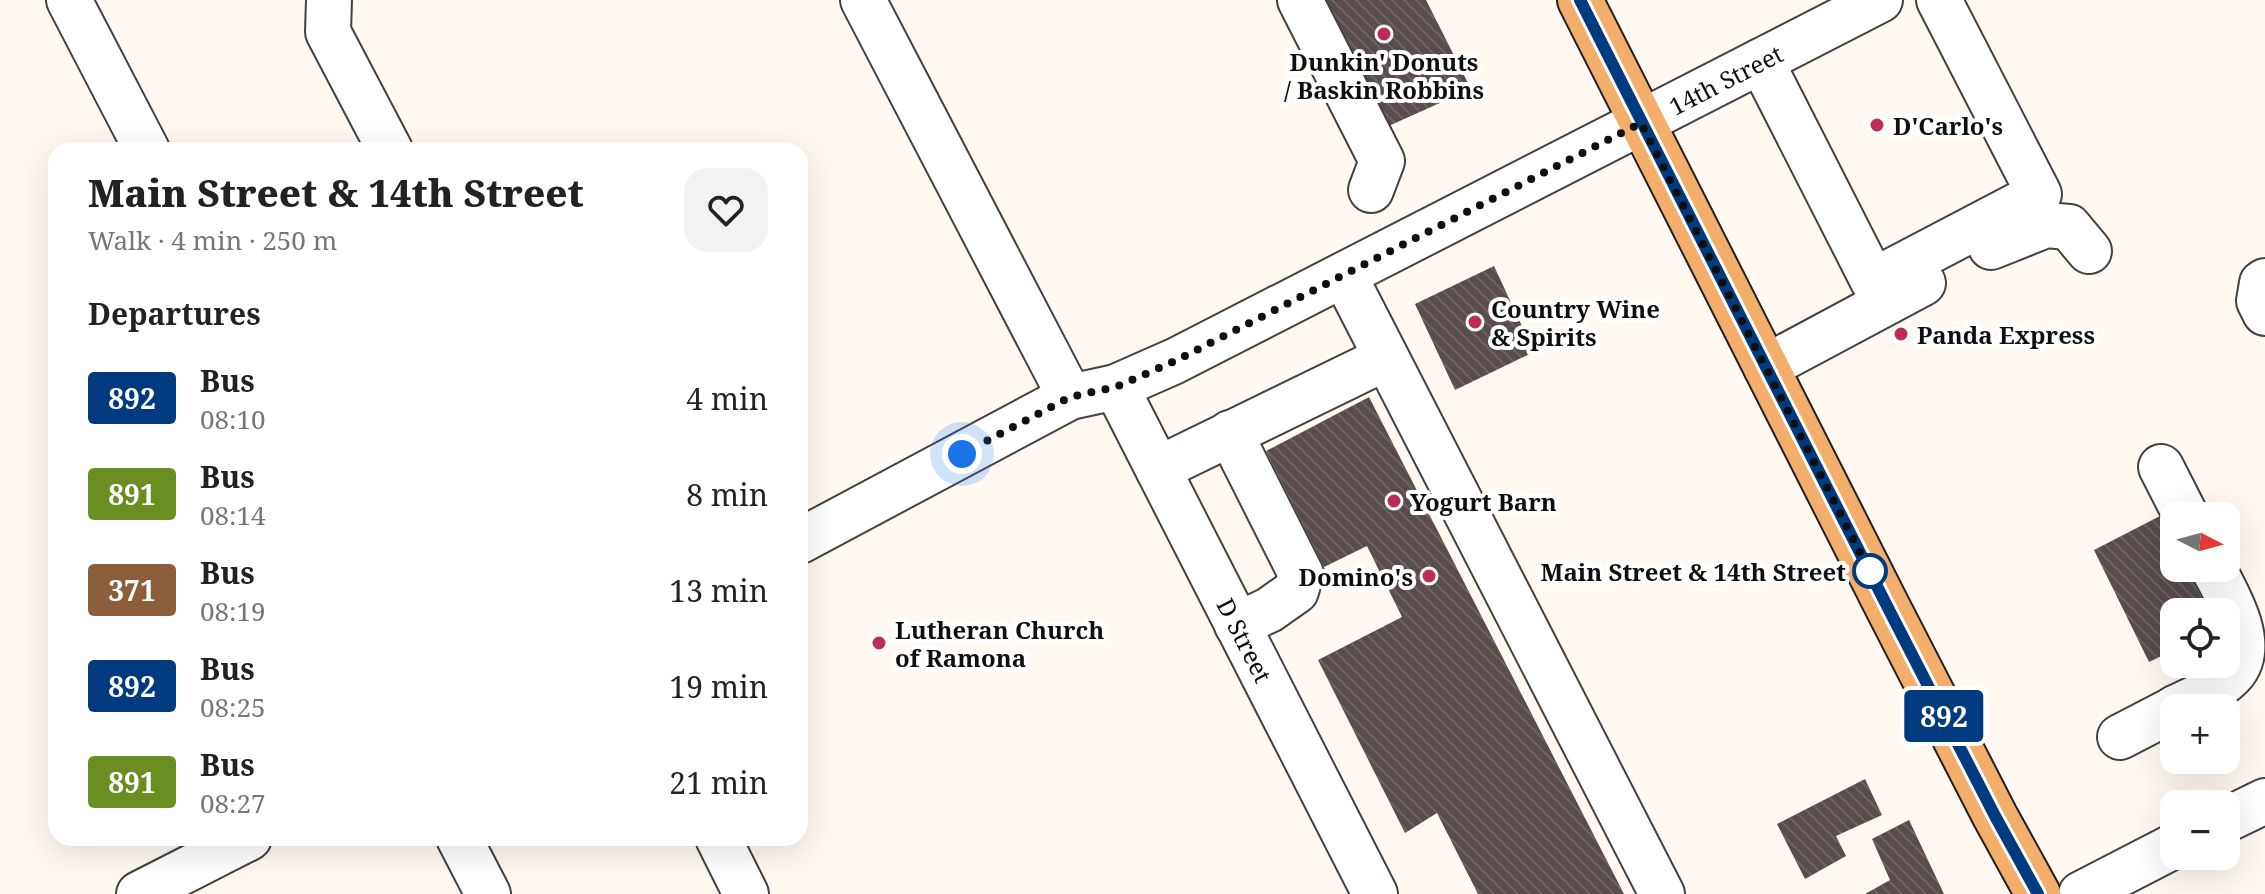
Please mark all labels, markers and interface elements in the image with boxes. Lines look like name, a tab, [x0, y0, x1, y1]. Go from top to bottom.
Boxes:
marker: Dunkin' Donuts / Baskin Robbins	[1375, 25, 1393, 43]
street label: 14th Street	[1663, 36, 1788, 122]
place label: Dunkin' Donuts / Baskin Robbins	[1284, 45, 1484, 106]
place label: D'Carlo's	[1893, 109, 2003, 142]
marker: D'Carlo's	[1868, 116, 1886, 134]
text: Main Street & 14th Street	[88, 166, 584, 218]
button: heart	[684, 168, 768, 252]
text: Walk · 4 min · 250 m	[88, 222, 337, 258]
place label: Country Wine & Spirits	[1491, 292, 1660, 353]
text: Departures	[88, 293, 261, 334]
marker: Country Wine & Spirits	[1466, 313, 1484, 331]
place label: Panda Express	[1917, 318, 2095, 351]
marker: Panda Express	[1892, 325, 1910, 343]
text: Bus	[200, 360, 255, 401]
text: 4 min	[686, 378, 768, 419]
text: 892	[108, 379, 156, 417]
text: 08:10	[200, 401, 266, 437]
your location	[942, 434, 982, 474]
text: Bus	[200, 456, 255, 497]
text: 8 min	[686, 474, 768, 515]
text: 891	[108, 475, 156, 513]
place label: Yogurt Barn	[1410, 485, 1557, 518]
marker: Yogurt Barn	[1385, 492, 1403, 510]
text: 08:14	[200, 497, 266, 533]
north arrow	[2160, 502, 2240, 582]
map controls	[2160, 502, 2240, 870]
text: Bus	[200, 552, 255, 593]
marker: Main Street & 14th Street	[1853, 554, 1887, 588]
place label: Main Street & 14th Street	[1541, 555, 1846, 588]
place label: Domino's	[1298, 560, 1413, 593]
marker: Domino's	[1420, 567, 1438, 585]
text: 13 min	[669, 570, 768, 611]
text: 371	[108, 571, 156, 609]
street label: D Street	[1210, 592, 1281, 688]
text: 08:19	[200, 593, 266, 629]
button: locate	[2160, 598, 2240, 678]
place label: Lutheran Church of Ramona	[895, 613, 1104, 674]
marker: Lutheran Church of Ramona	[870, 634, 888, 652]
text: Bus	[200, 648, 255, 689]
text: 19 min	[669, 666, 768, 707]
text: 892	[108, 667, 156, 705]
text: 08:25	[200, 689, 266, 725]
line badge: 892	[1898, 690, 1990, 742]
button: +	[2160, 694, 2240, 774]
text: 892	[1920, 697, 1968, 735]
text: Bus	[200, 744, 255, 785]
text: 21 min	[669, 762, 768, 803]
text: 891	[108, 763, 156, 801]
text: 08:27	[200, 785, 266, 821]
button: −	[2160, 790, 2240, 870]

